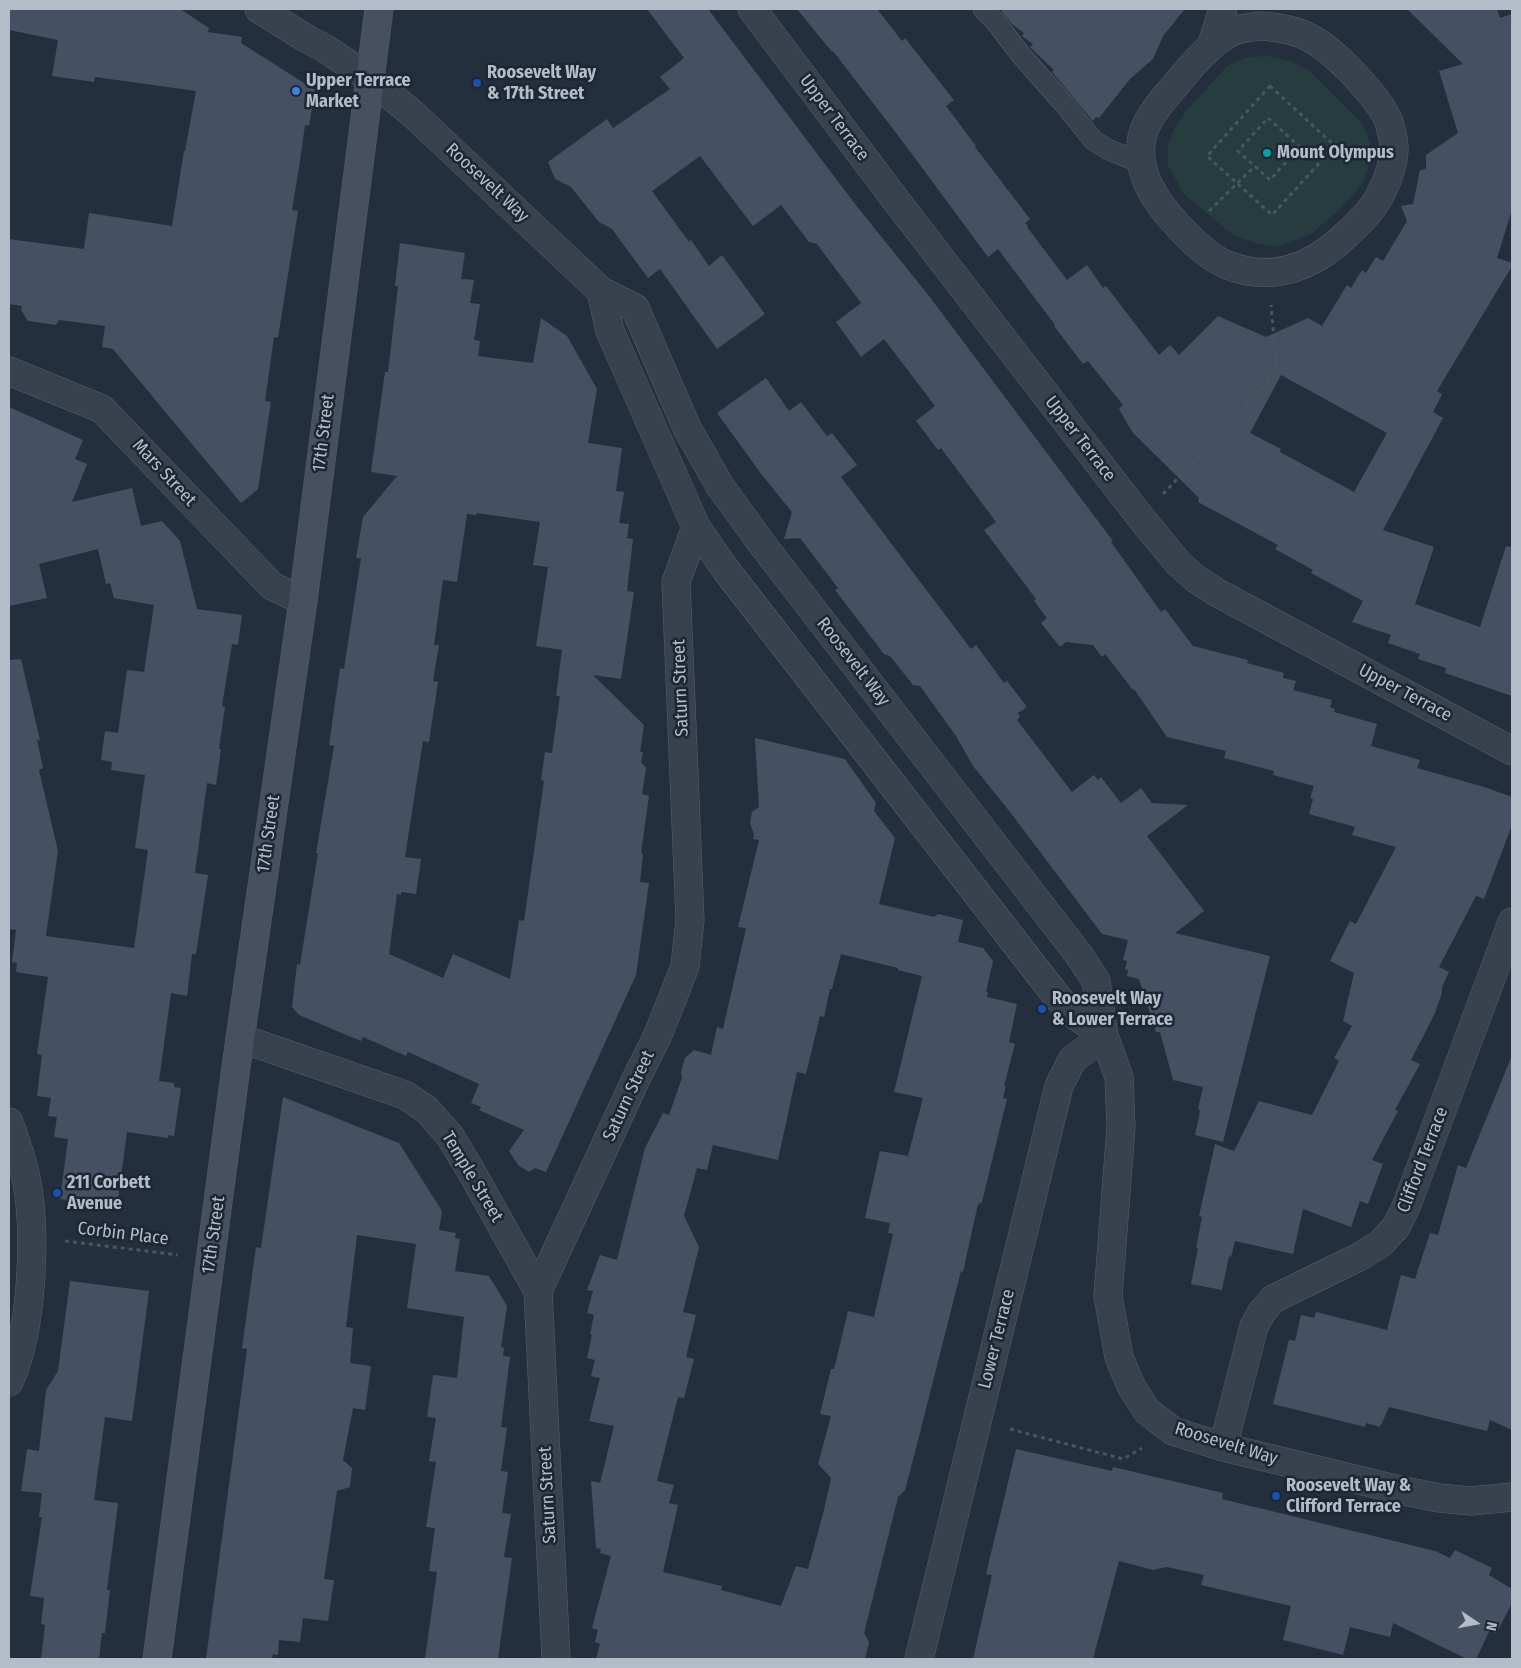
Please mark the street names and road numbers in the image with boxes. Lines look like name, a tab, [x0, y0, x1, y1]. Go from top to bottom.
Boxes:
street label: Upper Terrace	[795, 71, 873, 165]
street label: Roosevelt Way	[441, 139, 533, 227]
street label: Upper Terrace	[1040, 392, 1120, 486]
street label: 17th Street	[309, 393, 339, 473]
street label: Mars Street	[128, 435, 200, 511]
street label: Roosevelt Way	[812, 614, 894, 710]
street label: Saturn Street	[669, 639, 693, 737]
street label: Upper Terrace	[1355, 659, 1455, 727]
street label: 17th Street	[253, 794, 285, 874]
street label: Saturn Street	[599, 1047, 659, 1145]
street label: Clifford Terrace	[1393, 1104, 1453, 1216]
street label: Temple Street	[437, 1128, 507, 1226]
street label: 17th Street	[198, 1195, 230, 1275]
street label: Corbin Place	[76, 1218, 170, 1250]
street label: Lower Terrace	[974, 1287, 1020, 1391]
street label: Roosevelt Way	[1172, 1418, 1280, 1470]
street label: Saturn Street	[535, 1446, 561, 1544]

